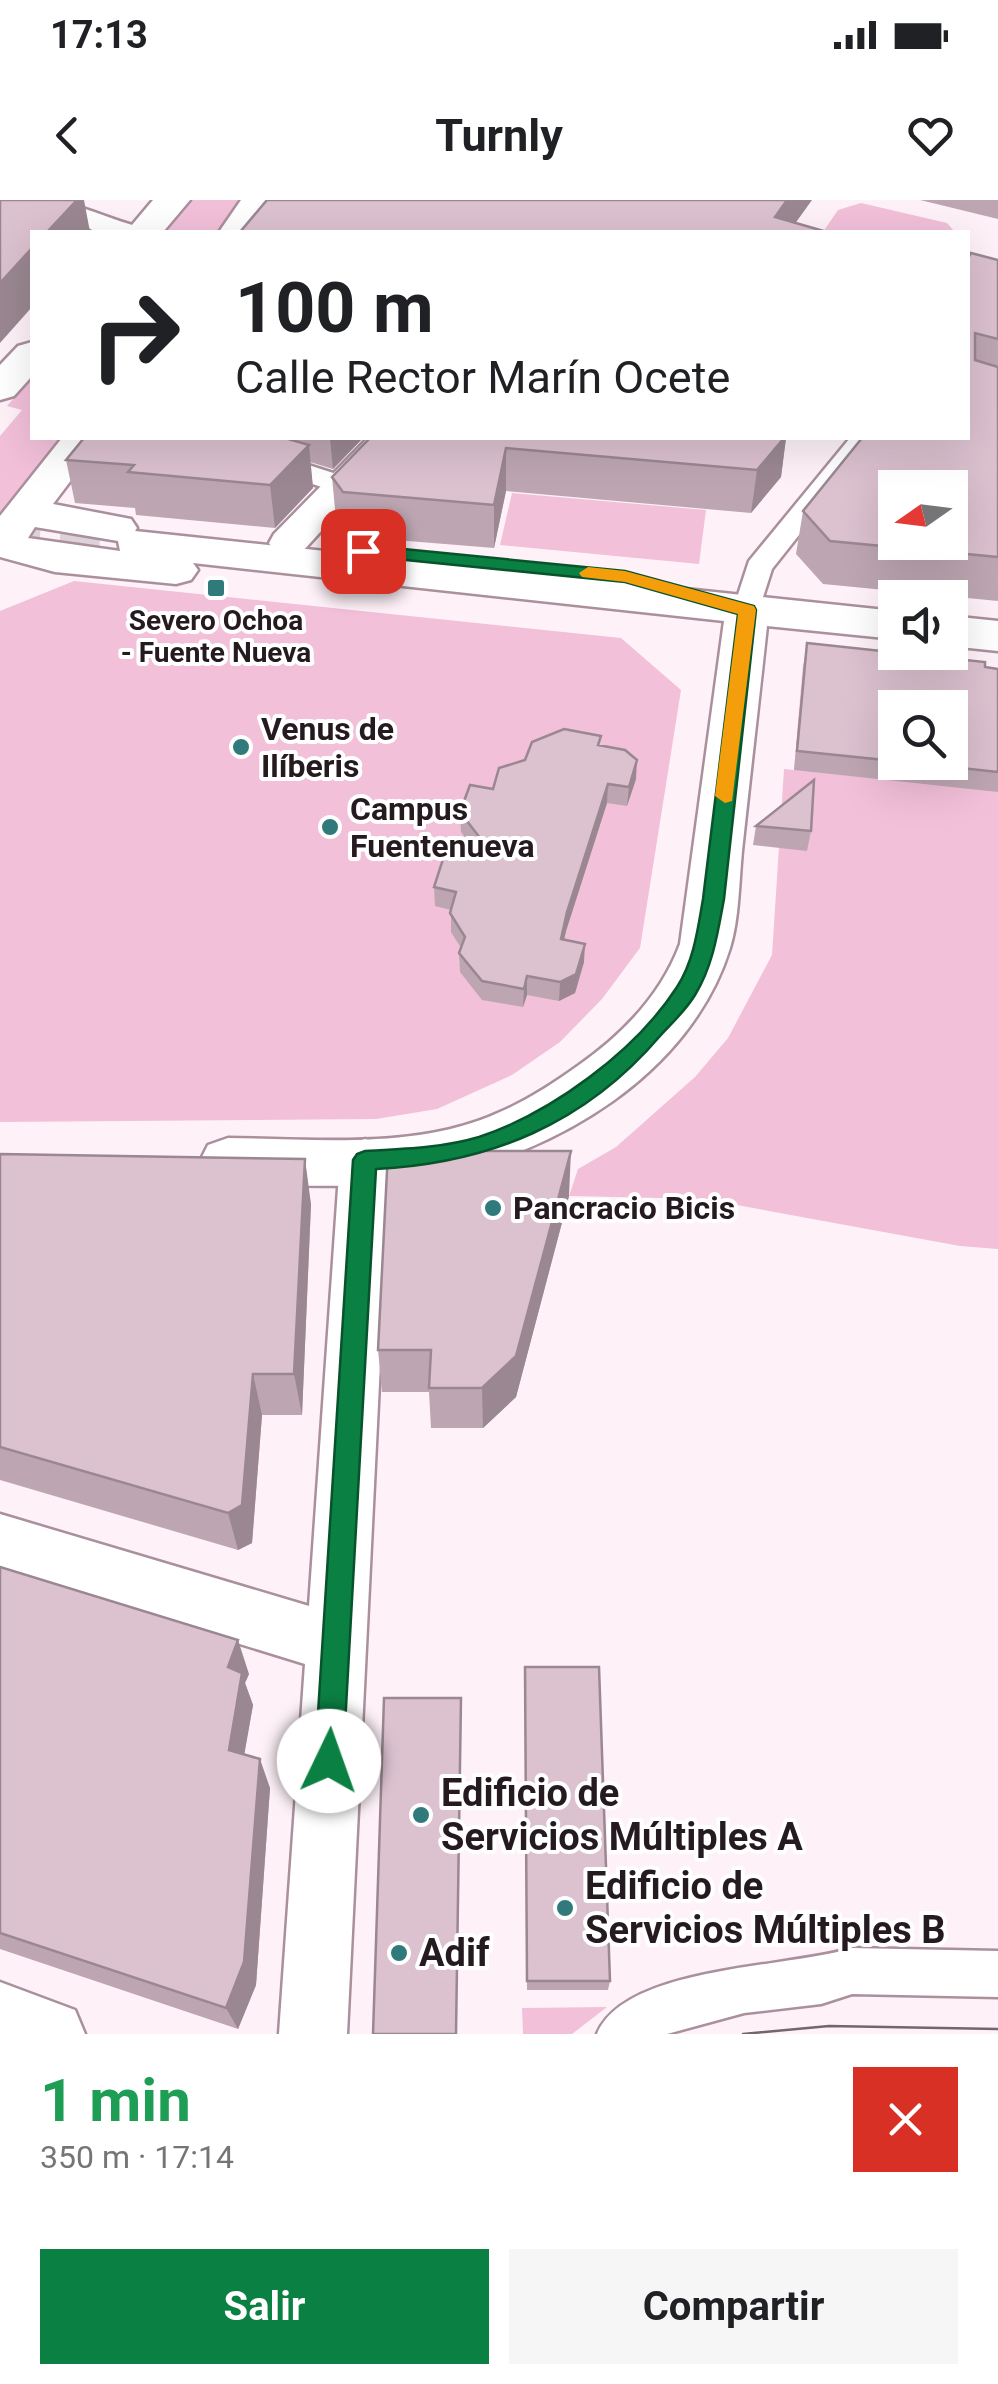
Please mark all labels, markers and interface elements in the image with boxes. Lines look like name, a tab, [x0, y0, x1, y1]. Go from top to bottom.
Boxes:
text: 17:13	[50, 13, 148, 57]
icon: back	[40, 108, 95, 163]
icon: heart	[903, 108, 958, 163]
text: Turnly	[435, 109, 563, 162]
text: 100 m	[235, 267, 434, 349]
icon: right	[70, 270, 200, 400]
text: Calle Rector Marín Ocete	[235, 351, 730, 404]
north arrow	[878, 470, 968, 560]
map controls	[878, 470, 968, 780]
pin	[321, 509, 406, 594]
icon: arrive	[336, 524, 391, 579]
marker: Severo Ochoa - Fuente Nueva	[205, 577, 227, 599]
button: sound	[878, 580, 968, 670]
place label: Severo Ochoa - Fuente Nueva	[121, 604, 311, 669]
button: search	[878, 690, 968, 780]
place label: Venus de Ilíberis	[261, 710, 394, 785]
marker: Venus de Ilíberis	[230, 736, 252, 758]
place label: Campus Fuentenueva	[350, 790, 535, 865]
marker: Campus Fuentenueva	[319, 816, 341, 838]
place label: Pancracio Bicis	[513, 1189, 735, 1227]
marker: Pancracio Bicis	[482, 1197, 504, 1219]
position arrow	[277, 1709, 381, 1813]
place label: Edificio de Servicios Múltiples A	[441, 1771, 803, 1859]
marker: Edificio de Servicios Múltiples A	[410, 1804, 432, 1826]
place label: Edificio de Servicios Múltiples B	[585, 1864, 945, 1952]
marker: Edificio de Servicios Múltiples B	[554, 1897, 576, 1919]
place label: Adif	[419, 1931, 490, 1975]
marker: Adif	[388, 1942, 410, 1964]
text: 1 min	[40, 2065, 191, 2136]
button: close	[853, 2067, 958, 2172]
text: 350 m · 17:14	[40, 2138, 234, 2176]
button: Salir	[40, 2249, 489, 2364]
button: Compartir	[509, 2249, 958, 2364]

